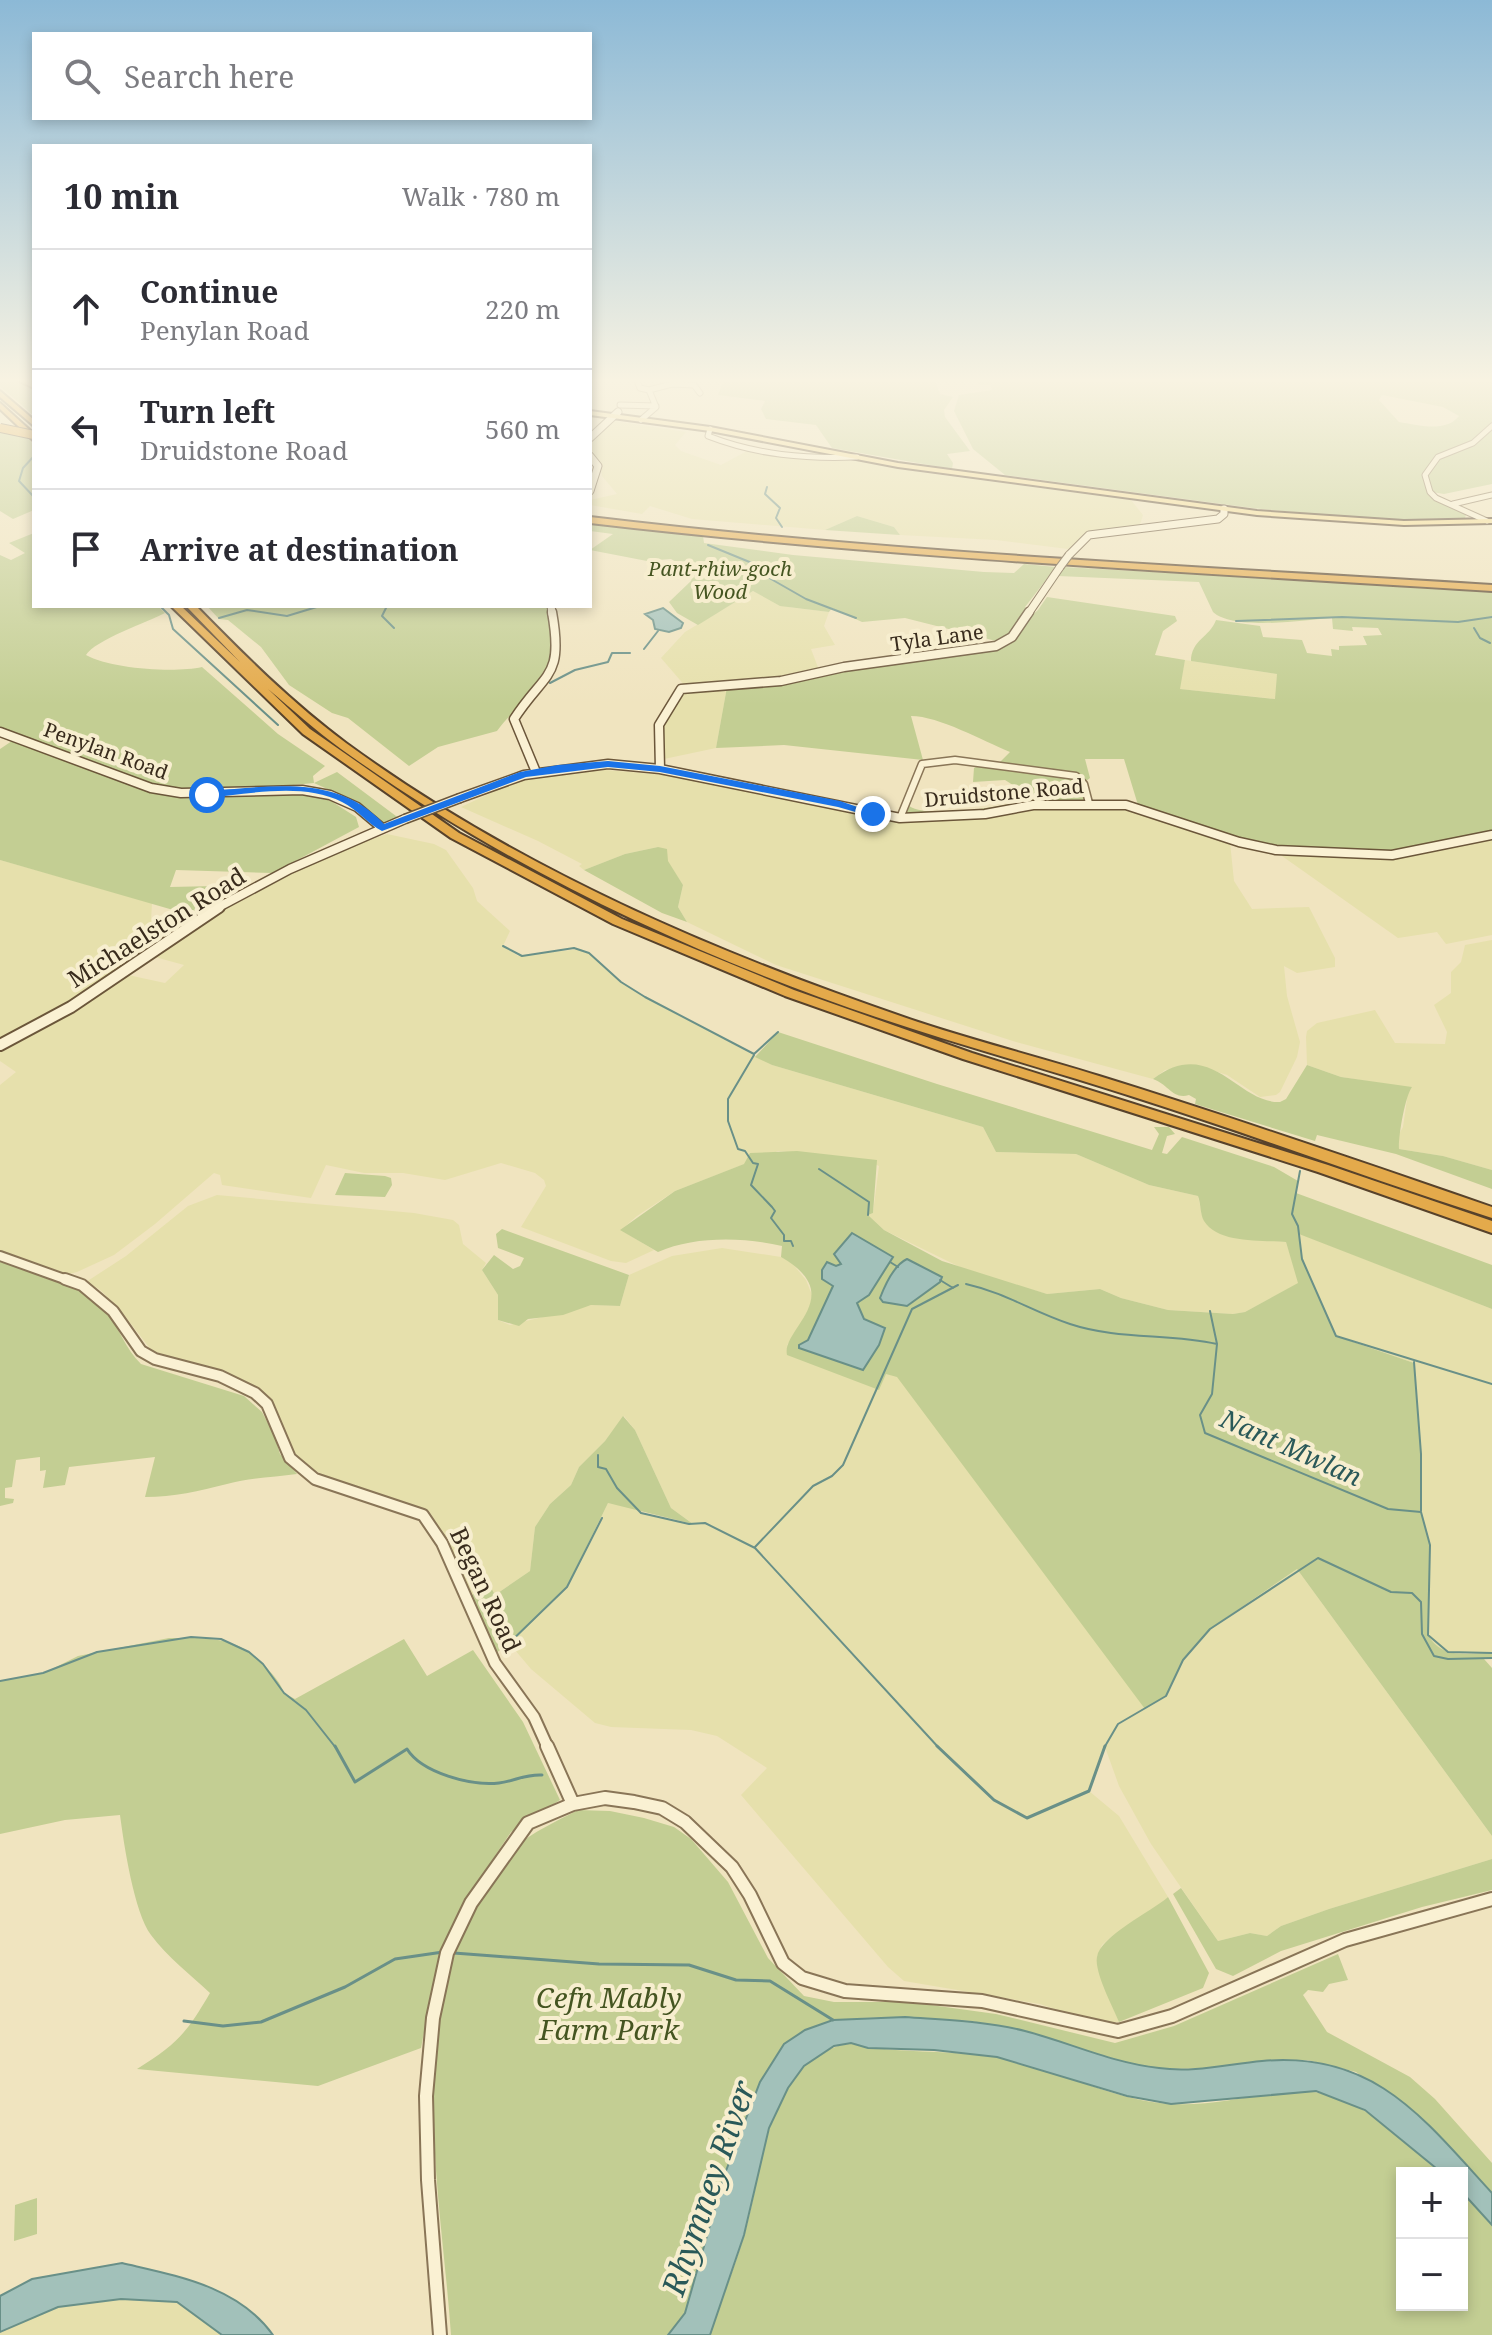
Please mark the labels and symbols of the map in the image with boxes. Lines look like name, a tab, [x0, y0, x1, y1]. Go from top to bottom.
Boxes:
park label: Pant-rhiw-goch Wood	[647, 555, 792, 605]
street label: Tyla Lane	[889, 618, 985, 657]
street label: Penylan Road	[40, 716, 172, 786]
street label: Druidstone Road	[923, 772, 1085, 813]
route start	[189, 777, 225, 813]
route end	[855, 796, 891, 832]
street label: Michaelston Road	[61, 859, 252, 995]
water label: Nant Mwlan	[1214, 1400, 1368, 1494]
street label: Began Road	[443, 1521, 530, 1658]
park label: Cefn Mably Farm Park	[536, 1978, 682, 2048]
water label: Rhymney River	[650, 2073, 765, 2302]

